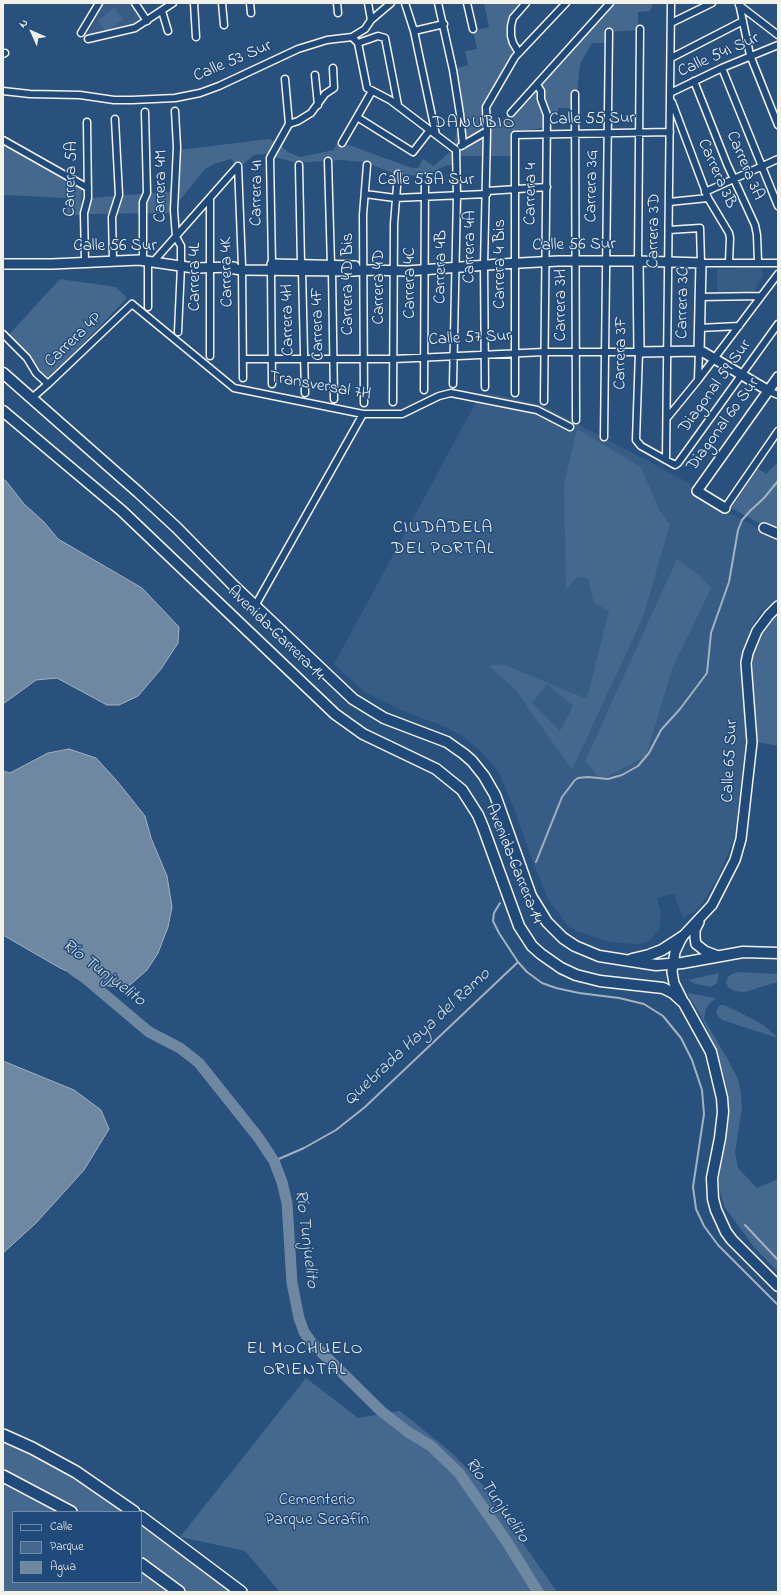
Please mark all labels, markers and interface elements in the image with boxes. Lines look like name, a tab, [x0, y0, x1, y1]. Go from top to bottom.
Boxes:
north arrow	[12, 12, 52, 52]
text: N	[15, 15, 32, 32]
street label: Calle 54I Sur	[675, 29, 763, 83]
street label: Calle 53 Sur	[191, 36, 275, 88]
street label: Calle 55 Sur	[549, 109, 635, 131]
district label: DANUBIO	[433, 113, 515, 135]
street label: Carrera 3A	[720, 128, 768, 204]
street label: Carrera 3B	[692, 136, 740, 212]
street label: Carrera 5A	[60, 141, 84, 217]
street label: Carrera 4M	[151, 149, 173, 223]
street label: Carrera 3G	[582, 149, 604, 223]
street label: Carrera 4I	[247, 160, 269, 226]
street label: Carrera 4	[521, 163, 543, 225]
street label: Calle 55A Sur	[378, 171, 474, 191]
street label: Carrera 3D	[644, 193, 666, 269]
street label: Carrera 4A	[460, 210, 482, 284]
street label: Carrera 4 Bis	[491, 219, 511, 309]
street label: Carrera 4B	[431, 230, 453, 304]
street label: Carrera 4D Bis	[339, 233, 359, 335]
street label: Calle 56 Sur	[532, 235, 616, 257]
street label: Calle 56 Sur	[73, 237, 157, 257]
street label: Carrera 4K	[217, 237, 239, 307]
street label: Carrera 4L	[186, 243, 206, 311]
street label: Carrera 4C	[401, 247, 421, 319]
street label: Carrera 4D	[370, 250, 390, 324]
street label: Carrera 3C	[673, 267, 695, 339]
street label: Carrera 3H	[552, 269, 572, 341]
street label: Carrera 4H	[278, 284, 300, 356]
street label: Carrera 4F	[308, 287, 330, 361]
street label: Carrera 4P	[41, 309, 107, 373]
street label: Carrera 3F	[611, 316, 633, 390]
street label: Calle 57 Sur	[428, 327, 512, 351]
street label: Diagonal 59 Sur	[675, 336, 757, 438]
street label: Transversal 7H	[268, 368, 372, 406]
street label: Diagonal 60 Sur	[683, 374, 765, 476]
district label: CIUDADELA DEL PORTAL	[391, 518, 495, 560]
street label: Avenida Carrera 14	[222, 582, 328, 686]
street label: Calle 65 Sur	[719, 719, 743, 803]
street label: Avenida Carrera 14	[480, 801, 546, 927]
water label: Río Tunjuelito	[57, 936, 149, 1012]
water label: Quebrada Haya del Ramo	[340, 965, 496, 1111]
water label: Río Tunjuelito	[288, 1189, 322, 1289]
district label: EL MOCHUELO ORIENTAL	[247, 1339, 363, 1382]
water label: Río Tunjuelito	[459, 1454, 533, 1548]
park label: Cementerio Parque Serafín	[265, 1491, 369, 1531]
legend	[12, 1511, 142, 1583]
text: Calle	[50, 1518, 72, 1536]
text: Parque	[50, 1538, 84, 1556]
text: Agua	[50, 1558, 76, 1576]

